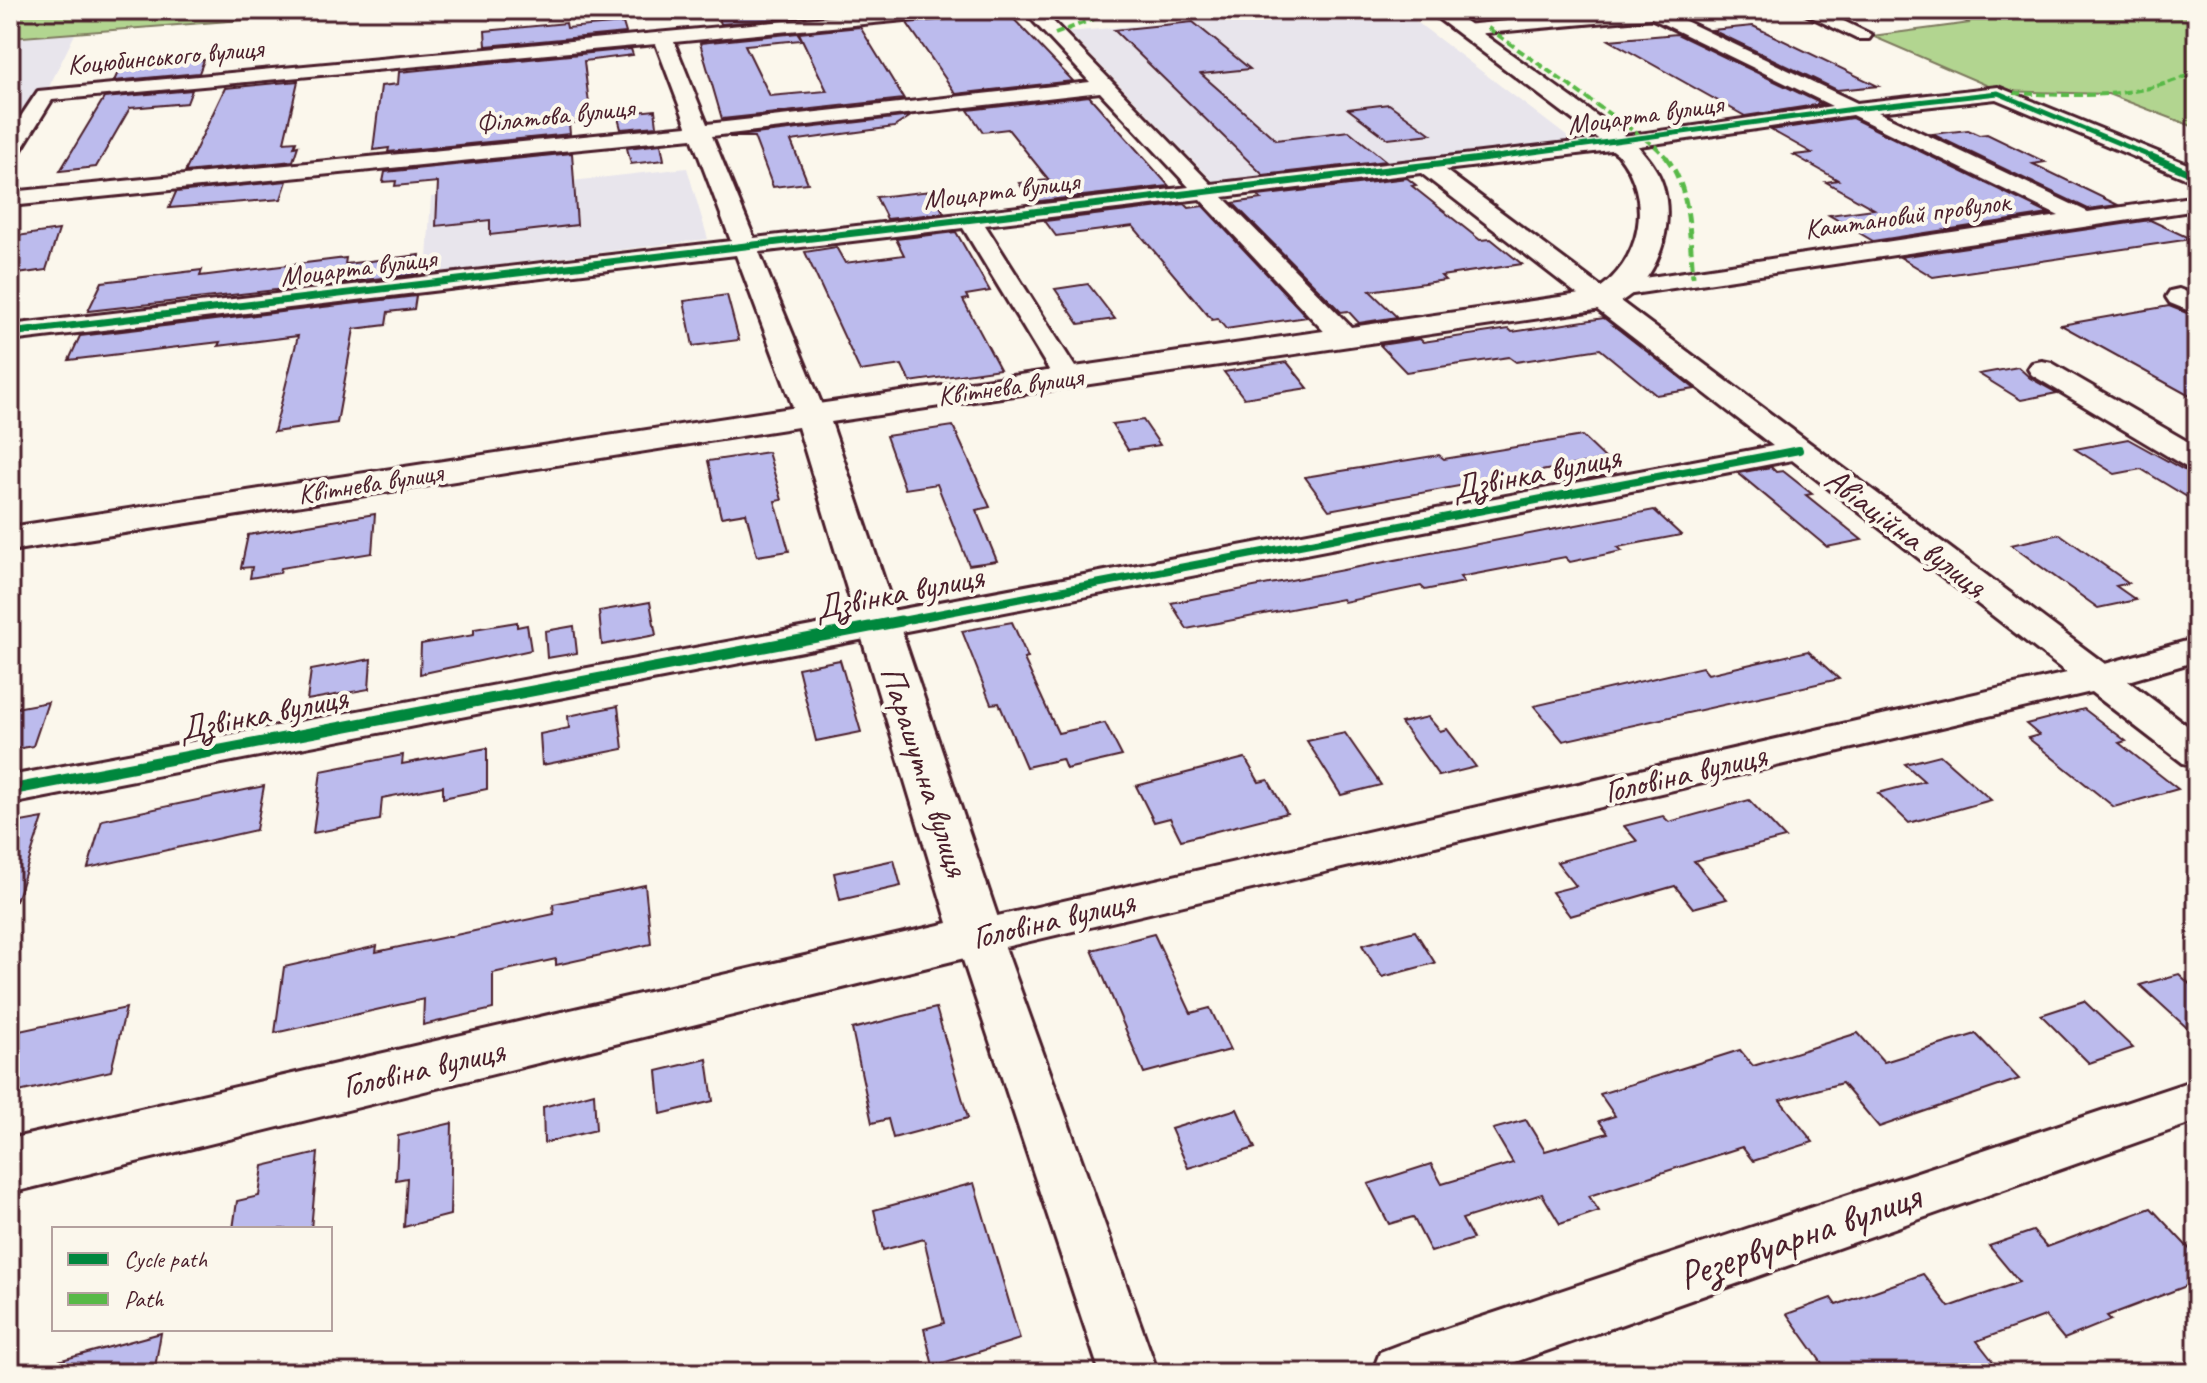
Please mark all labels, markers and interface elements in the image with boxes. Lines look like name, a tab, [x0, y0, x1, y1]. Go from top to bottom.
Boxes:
street label: Коцюбинського вулиця	[66, 30, 267, 82]
street label: Моцарта вулиця	[1565, 85, 1727, 142]
street label: Філатова вулиця	[474, 89, 638, 141]
street label: Моцарта вулиця	[921, 163, 1083, 217]
street label: Каштановий провулок	[1802, 183, 2015, 247]
street label: Моцарта вулиця	[278, 240, 440, 294]
street label: Квітнева вулиця	[935, 358, 1087, 413]
street label: Дзвінка вулиця	[1448, 434, 1626, 509]
street label: Квітнева вулиця	[295, 454, 447, 512]
street label: Авіаційна вулиця	[1816, 457, 1997, 608]
street label: Дзвінка вулиця	[811, 554, 989, 629]
street label: Парашутна вулиця	[871, 660, 980, 883]
street label: Дзвінка вулиця	[175, 675, 353, 750]
street label: Головіна вулиця	[1600, 733, 1772, 813]
street label: Головіна вулиця	[968, 879, 1140, 959]
street label: Головіна вулиця	[338, 1028, 510, 1108]
street label: Резервуарна вулиця	[1672, 1170, 1929, 1301]
legend	[52, 1227, 332, 1331]
text: Cycle path	[124, 1244, 208, 1274]
text: Path	[124, 1284, 165, 1314]

